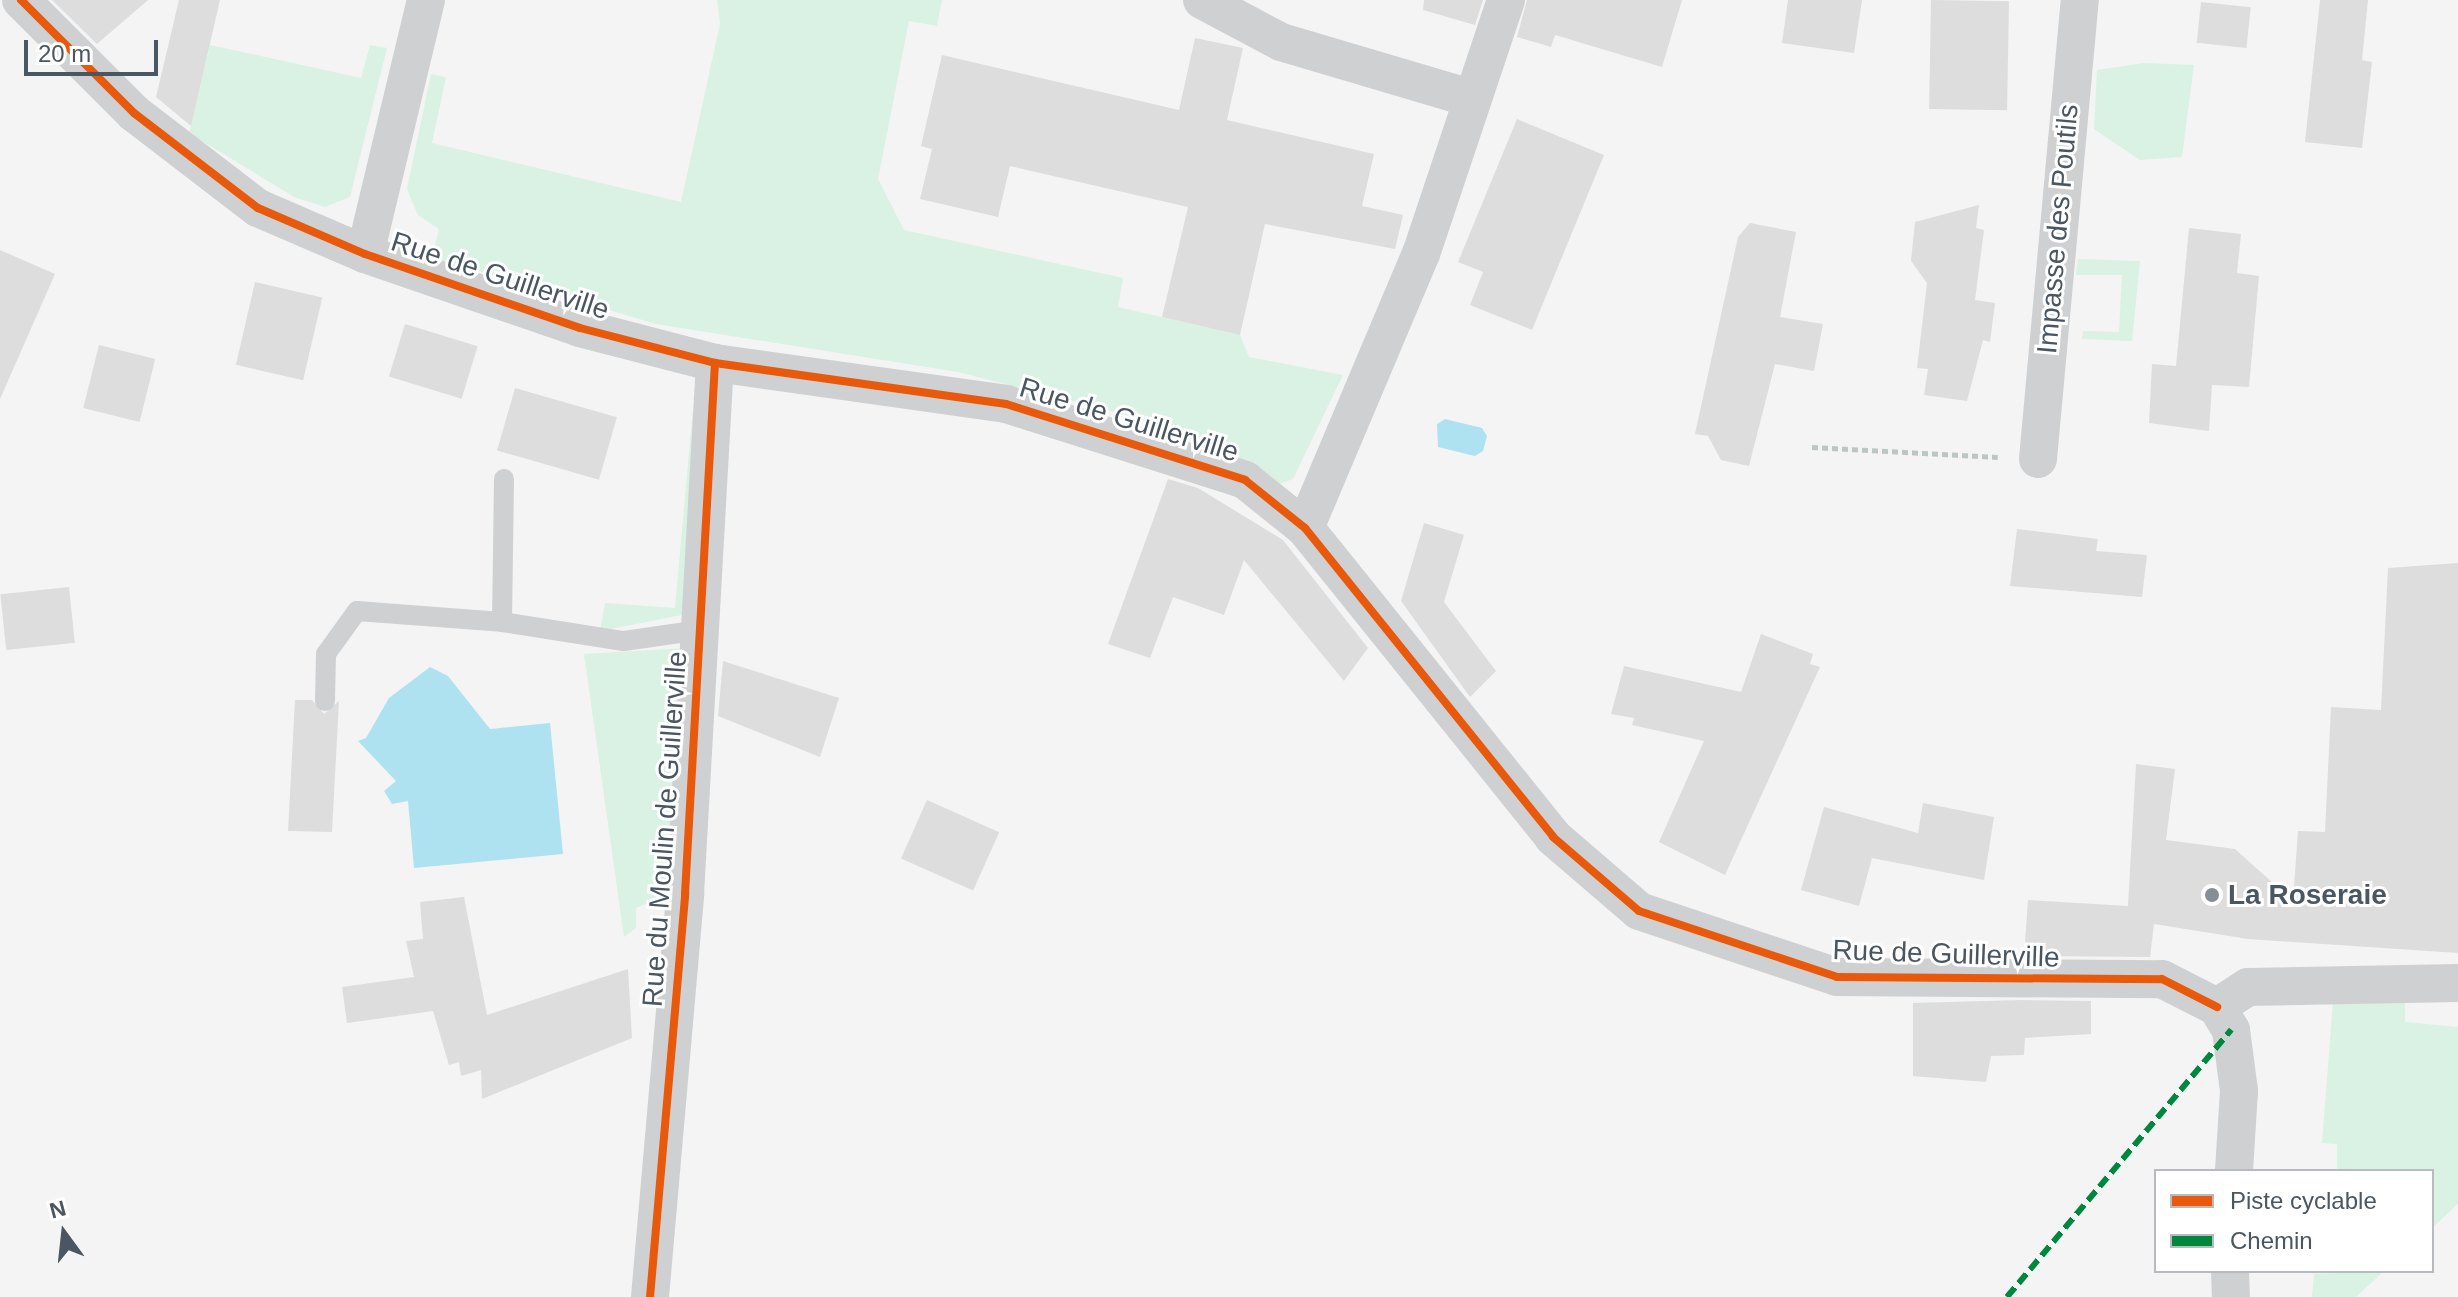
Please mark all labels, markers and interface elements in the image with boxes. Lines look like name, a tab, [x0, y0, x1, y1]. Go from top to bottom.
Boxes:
scale bar	[28, 24, 162, 74]
text: 20 m	[38, 40, 91, 67]
street label: Impasse des Poutils	[2030, 103, 2086, 355]
street label: Rue de Guillerville	[387, 225, 613, 327]
street label: Rue de Guillerville	[1015, 371, 1243, 469]
street label: Rue du Moulin de Guillerville	[636, 650, 694, 1008]
place label: La Roseraie	[2228, 878, 2387, 912]
marker: La Roseraie	[2203, 886, 2221, 904]
street label: Rue de Guillerville	[1832, 933, 2060, 975]
legend	[2154, 1169, 2434, 1273]
text: Piste cyclable	[2230, 1187, 2377, 1214]
north arrow	[24, 1193, 104, 1273]
text: N	[47, 1195, 69, 1223]
text: Chemin	[2230, 1227, 2313, 1254]

